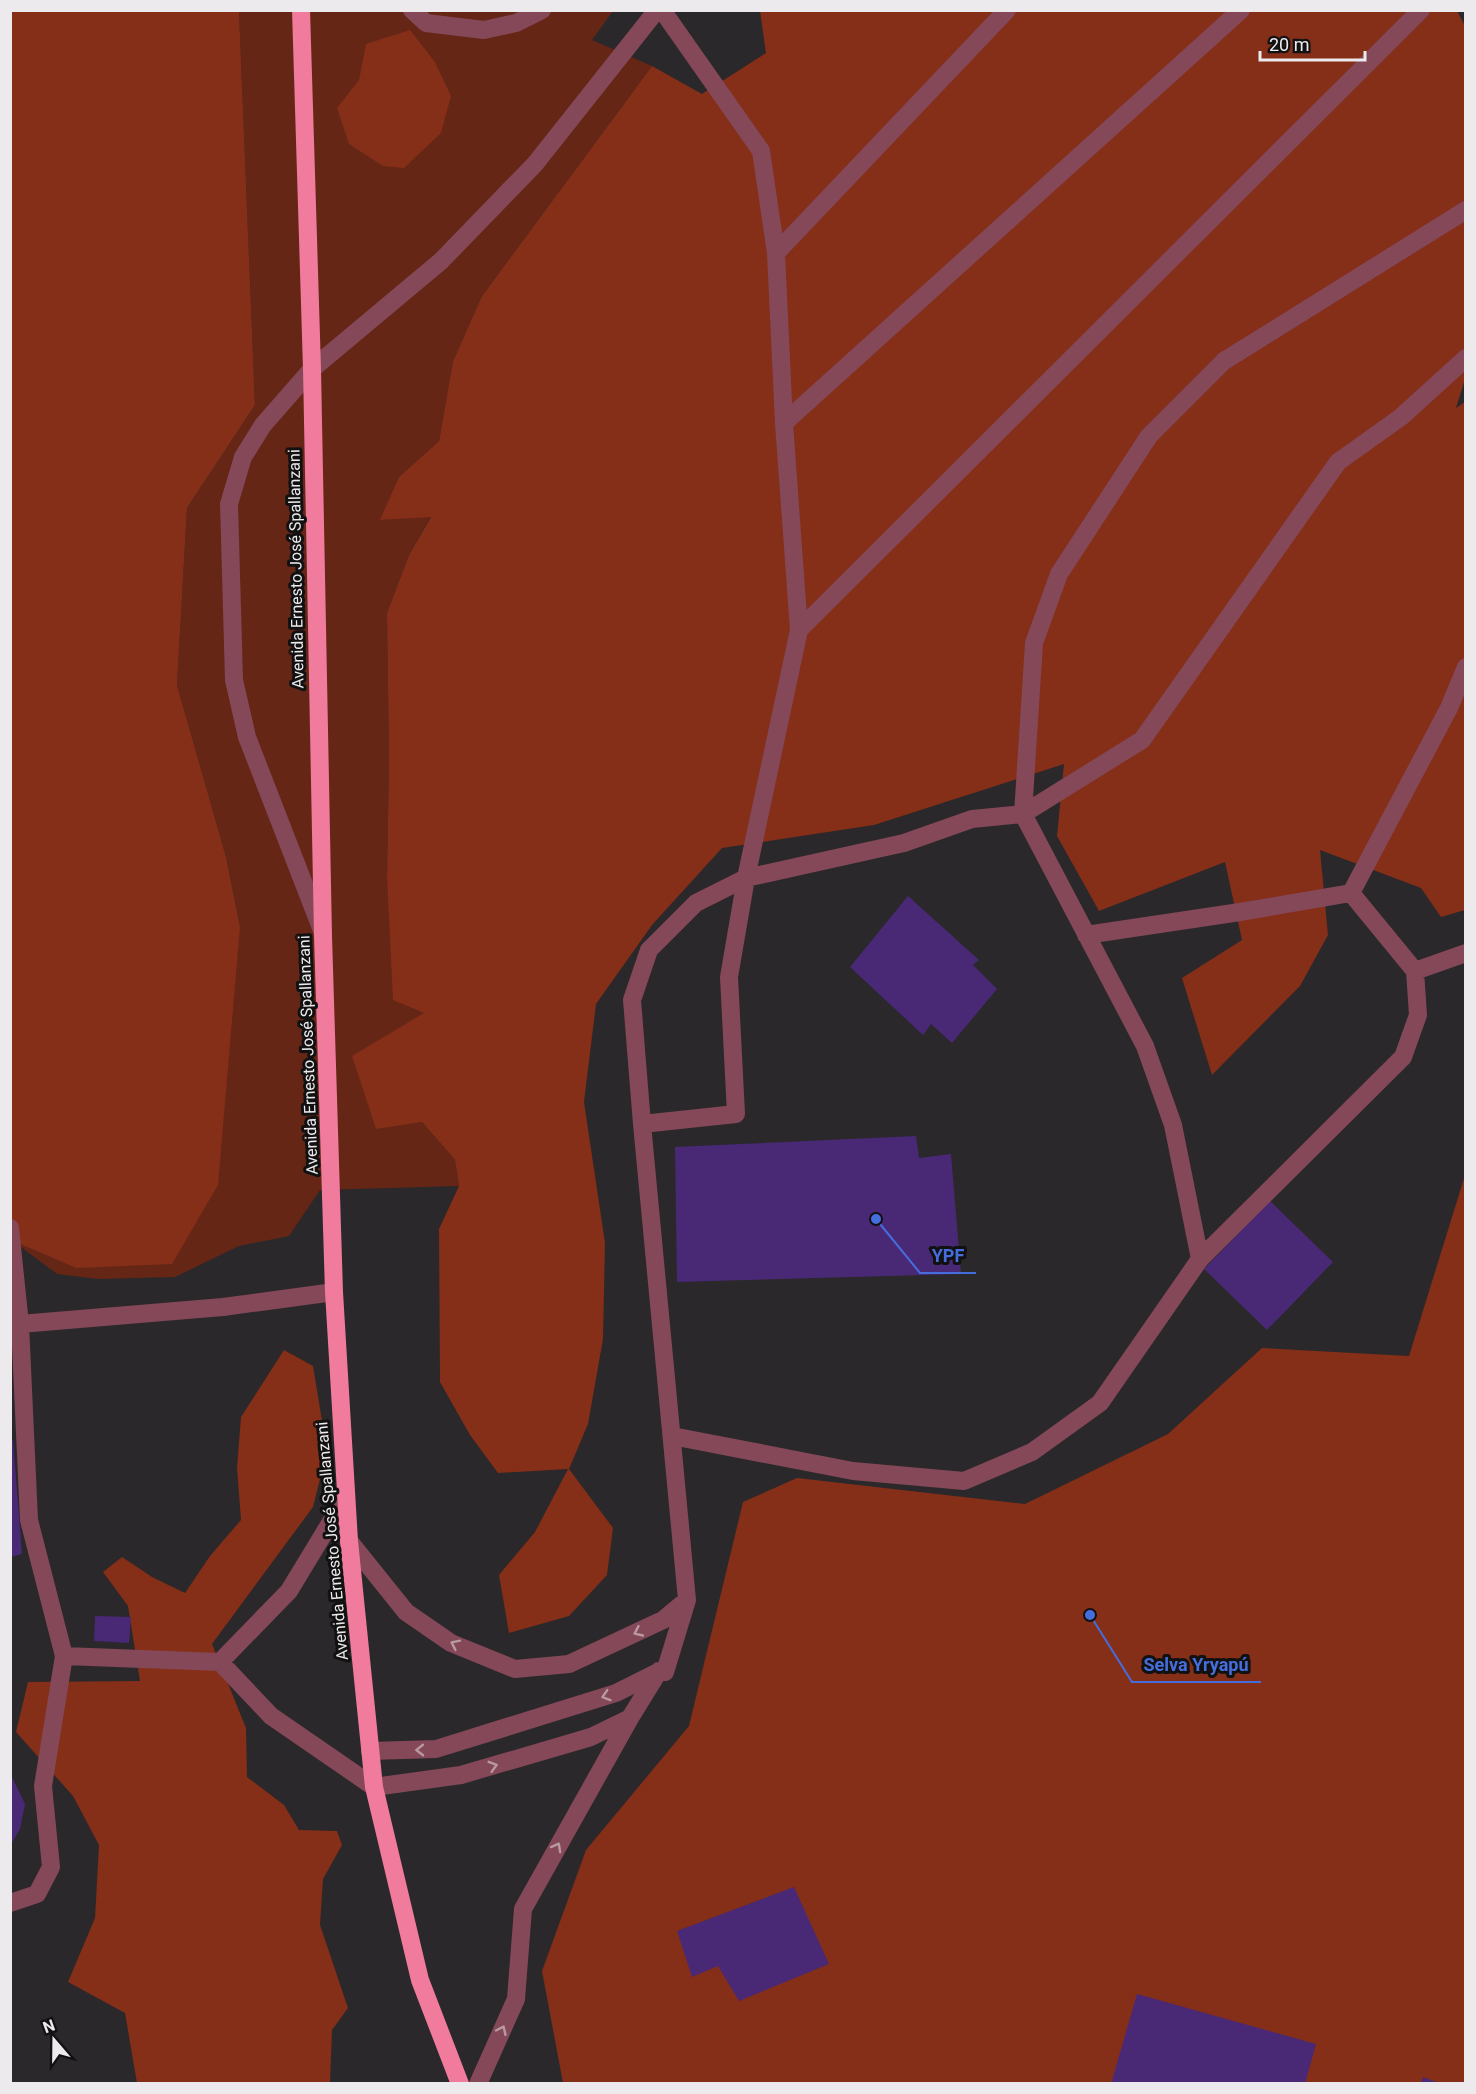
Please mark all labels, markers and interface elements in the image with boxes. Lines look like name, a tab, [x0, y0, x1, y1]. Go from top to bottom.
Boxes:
scale bar	[1260, 24, 1365, 62]
text: 20 m	[1269, 34, 1309, 55]
street label: Avenida Ernesto José Spallanzani	[284, 449, 308, 689]
street label: Avenida Ernesto José Spallanzani	[294, 935, 322, 1175]
callout: YPF	[920, 1237, 976, 1273]
text: YPF	[932, 1245, 964, 1266]
street label: Avenida Ernesto José Spallanzani	[312, 1421, 352, 1661]
one-way arrow	[633, 1624, 644, 1636]
one-way arrow	[451, 1639, 462, 1651]
callout: Selva Yryapú	[1132, 1646, 1261, 1682]
text: Selva Yryapú	[1144, 1654, 1248, 1675]
one-way arrow	[601, 1688, 612, 1701]
one-way arrow	[415, 1743, 424, 1756]
one-way arrow	[487, 1761, 498, 1773]
one-way arrow	[550, 1843, 561, 1854]
north arrow	[24, 2010, 84, 2070]
text: N	[40, 2016, 58, 2037]
one-way arrow	[495, 2026, 507, 2037]

